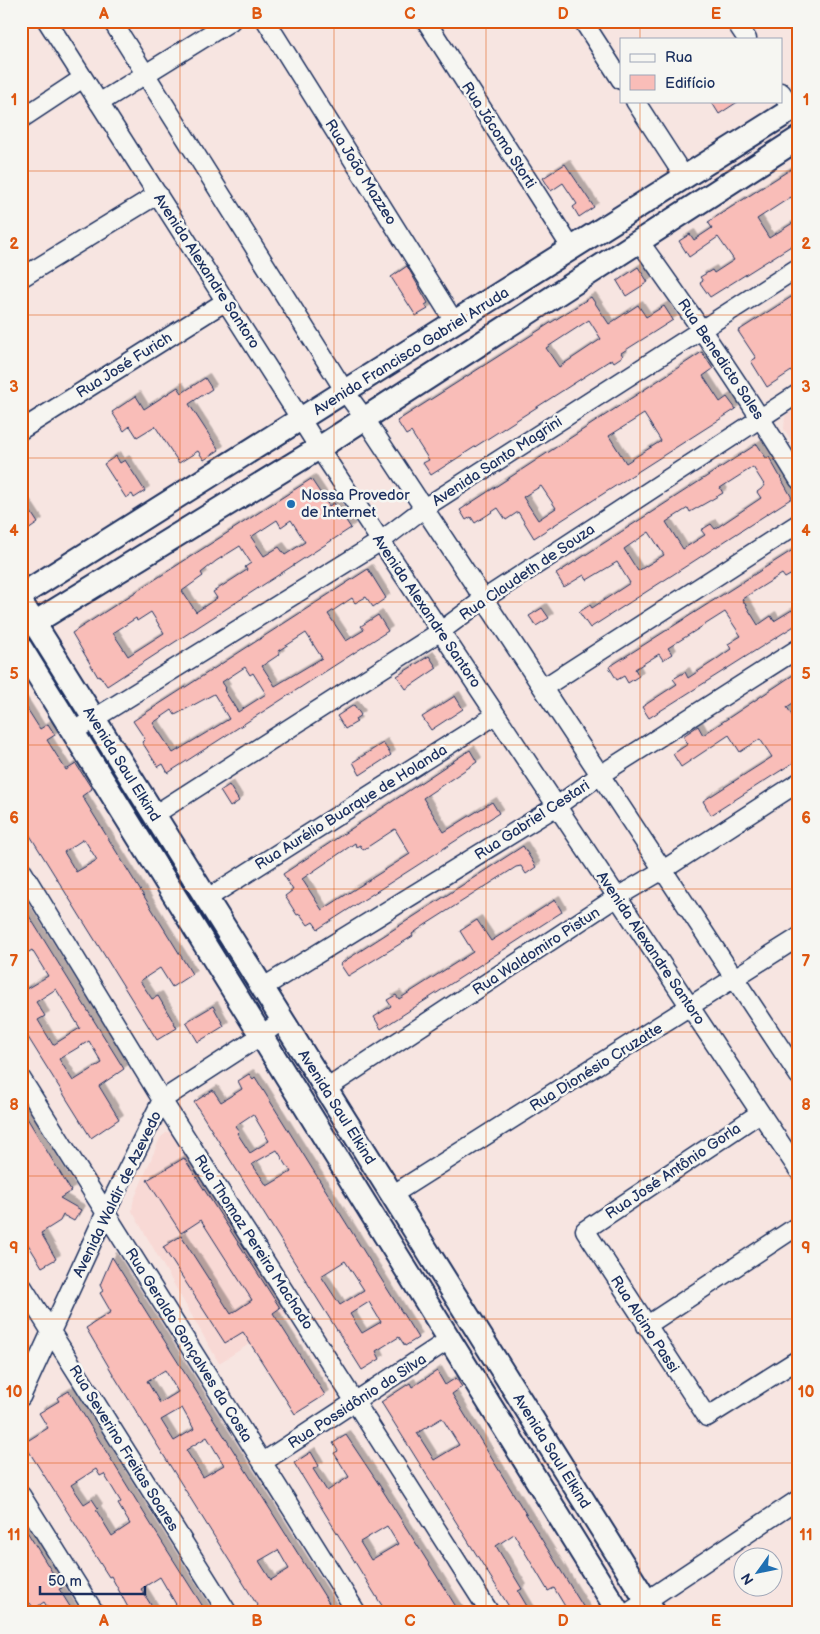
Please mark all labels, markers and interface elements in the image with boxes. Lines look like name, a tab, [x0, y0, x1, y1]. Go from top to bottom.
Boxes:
text: A	[98, 5, 109, 24]
text: B	[251, 5, 263, 24]
text: C	[404, 5, 416, 24]
text: D	[557, 5, 569, 24]
text: E	[711, 5, 721, 24]
legend	[620, 38, 782, 102]
text: Rua	[665, 48, 693, 67]
text: Edifício	[665, 74, 715, 93]
street label: Rua Jácomo Storti	[457, 78, 540, 192]
text: 1	[11, 91, 17, 110]
text: 1	[803, 91, 809, 110]
street label: Rua João Mazzeo	[320, 116, 401, 229]
street label: Avenida Alexandre Santoro	[149, 190, 264, 352]
text: 2	[9, 235, 19, 254]
text: 2	[801, 235, 811, 254]
street label: Avenida Francisco Gabriel Arruda	[310, 283, 513, 420]
street label: Rua Benedicto Sales	[673, 295, 768, 424]
street label: Rua José Furich	[73, 328, 176, 403]
text: 3	[9, 378, 19, 397]
text: 3	[801, 378, 811, 397]
street label: Avenida Santo Magrini	[429, 412, 566, 511]
place label: Nossa Provedor de Internet	[301, 486, 410, 522]
marker: Nossa Provedor de Internet	[285, 498, 297, 510]
street label: Rua Claudeth de Souza	[456, 520, 599, 625]
text: 4	[9, 522, 19, 541]
text: 4	[801, 522, 811, 541]
street label: Avenida Alexandre Santoro	[368, 531, 485, 692]
text: 5	[9, 665, 19, 684]
text: 5	[801, 665, 811, 684]
street label: Avenida Saul Elkind	[79, 703, 165, 825]
street label: Rua Aurélio Buarque de Holanda	[252, 740, 451, 875]
street label: Rua Gabriel Cestari	[471, 776, 593, 865]
text: 6	[9, 809, 19, 828]
text: 6	[801, 809, 811, 828]
street label: Avenida Alexandre Santoro	[592, 868, 709, 1029]
street label: Rua Waldomiro Pistun	[469, 903, 603, 1000]
text: 7	[10, 952, 19, 971]
text: 7	[802, 952, 811, 971]
street label: Rua Dionésio Cruzatte	[526, 1019, 666, 1116]
street label: Avenida Saul Elkind	[294, 1046, 380, 1168]
text: 8	[9, 1096, 19, 1115]
text: 8	[801, 1096, 811, 1115]
street label: Avenida Waldir de Azevedo	[69, 1108, 166, 1281]
street label: Rua José Antônio Gorla	[602, 1119, 745, 1224]
street label: Rua Thomaz Pereira Machado	[190, 1151, 317, 1333]
text: 9	[9, 1239, 19, 1258]
text: 9	[801, 1239, 811, 1258]
street label: Rua Geraldo Gonçalves da Costa	[121, 1245, 256, 1446]
street label: Rua Alcino Passi	[606, 1272, 683, 1376]
street label: Rua Possidônio da Silva	[285, 1350, 430, 1453]
street label: Rua Severino Freitas Soares	[64, 1361, 183, 1536]
text: 10	[6, 1383, 22, 1402]
text: 10	[798, 1383, 814, 1402]
street label: Avenida Saul Elkind	[509, 1390, 595, 1512]
text: 11	[7, 1526, 21, 1545]
text: 11	[799, 1526, 813, 1545]
north arrow	[732, 1546, 782, 1596]
scale bar	[40, 1564, 145, 1596]
text: N	[738, 1570, 758, 1588]
text: 50 m	[48, 1572, 82, 1591]
text: A	[98, 1612, 109, 1631]
text: B	[251, 1612, 263, 1631]
text: C	[404, 1612, 416, 1631]
text: D	[557, 1612, 569, 1631]
text: E	[711, 1612, 721, 1631]

